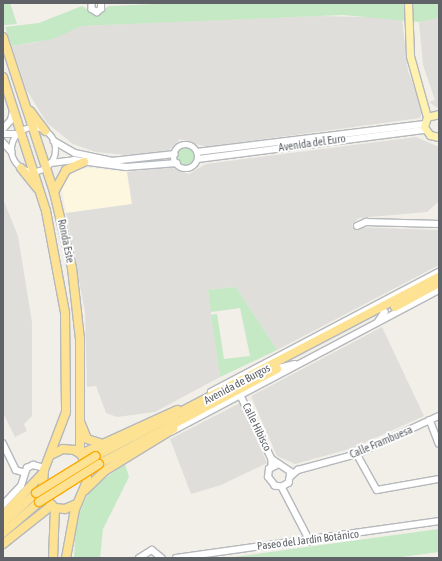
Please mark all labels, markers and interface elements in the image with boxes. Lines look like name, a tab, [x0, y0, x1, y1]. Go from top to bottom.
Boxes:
street label: Avenida del Euro	[278, 132, 346, 154]
street label: Ronda Este	[55, 218, 77, 264]
street label: Avenida de Burgos	[202, 361, 272, 407]
street label: Calle Hibisco	[240, 401, 274, 453]
street label: Calle Frambuesa	[348, 423, 414, 461]
street label: Paseo del Jardín Botánico	[256, 527, 360, 553]

